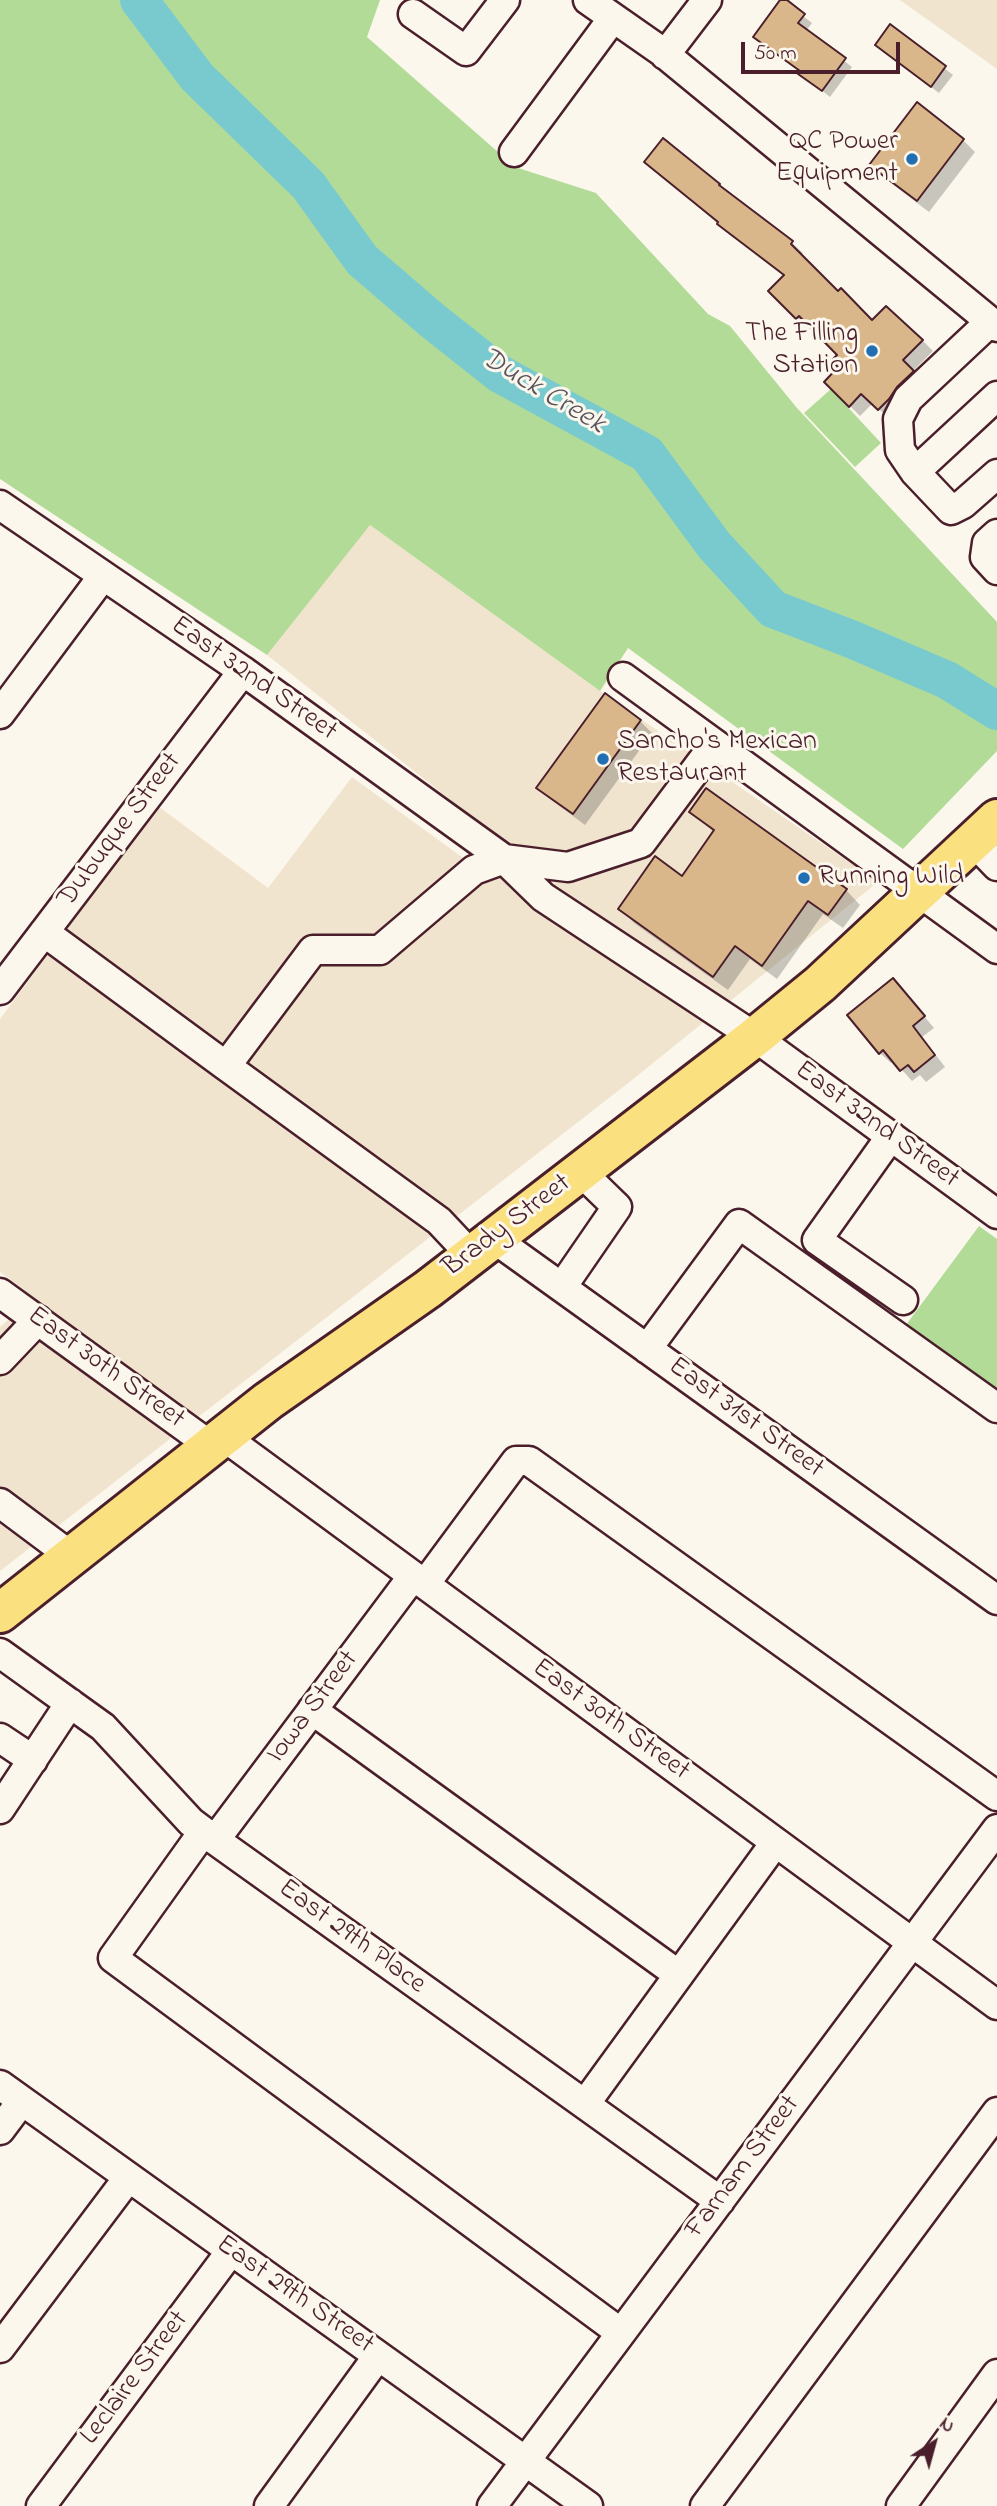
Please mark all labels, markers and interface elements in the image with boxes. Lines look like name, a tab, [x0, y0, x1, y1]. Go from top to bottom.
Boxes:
scale bar	[745, 28, 904, 72]
text: 50 m	[754, 39, 797, 69]
place label: QC Power Equipment	[776, 126, 898, 192]
marker: QC Power Equipment	[904, 151, 920, 167]
place label: The Filling Station	[745, 318, 858, 384]
water label: Duck Creek	[473, 342, 611, 444]
marker: The Filling Station	[864, 343, 880, 359]
street label: East 32nd Street	[163, 610, 343, 750]
place label: Sancho's Mexican Restaurant	[617, 726, 817, 792]
street label: Dubuque Street	[52, 747, 190, 915]
marker: Sancho's Mexican Restaurant	[595, 751, 611, 767]
place label: Running Wild	[818, 861, 964, 895]
marker: Running Wild	[796, 870, 812, 886]
street label: East 32nd Street	[787, 1055, 965, 1197]
street label: Brady Street	[437, 1168, 579, 1286]
street label: East 30th Street	[20, 1301, 190, 1437]
street label: East 31st Street	[661, 1351, 829, 1487]
street label: Iowa Street	[261, 1645, 367, 1771]
street label: East 30th Street	[525, 1653, 695, 1789]
street label: East 29th Place	[271, 1873, 431, 2003]
street label: Farnam Street	[679, 2090, 809, 2246]
street label: East 29th Street	[208, 2229, 380, 2363]
street label: Leclaire Street	[75, 2305, 197, 2453]
north arrow	[899, 2408, 969, 2478]
text: N	[934, 2411, 960, 2440]

